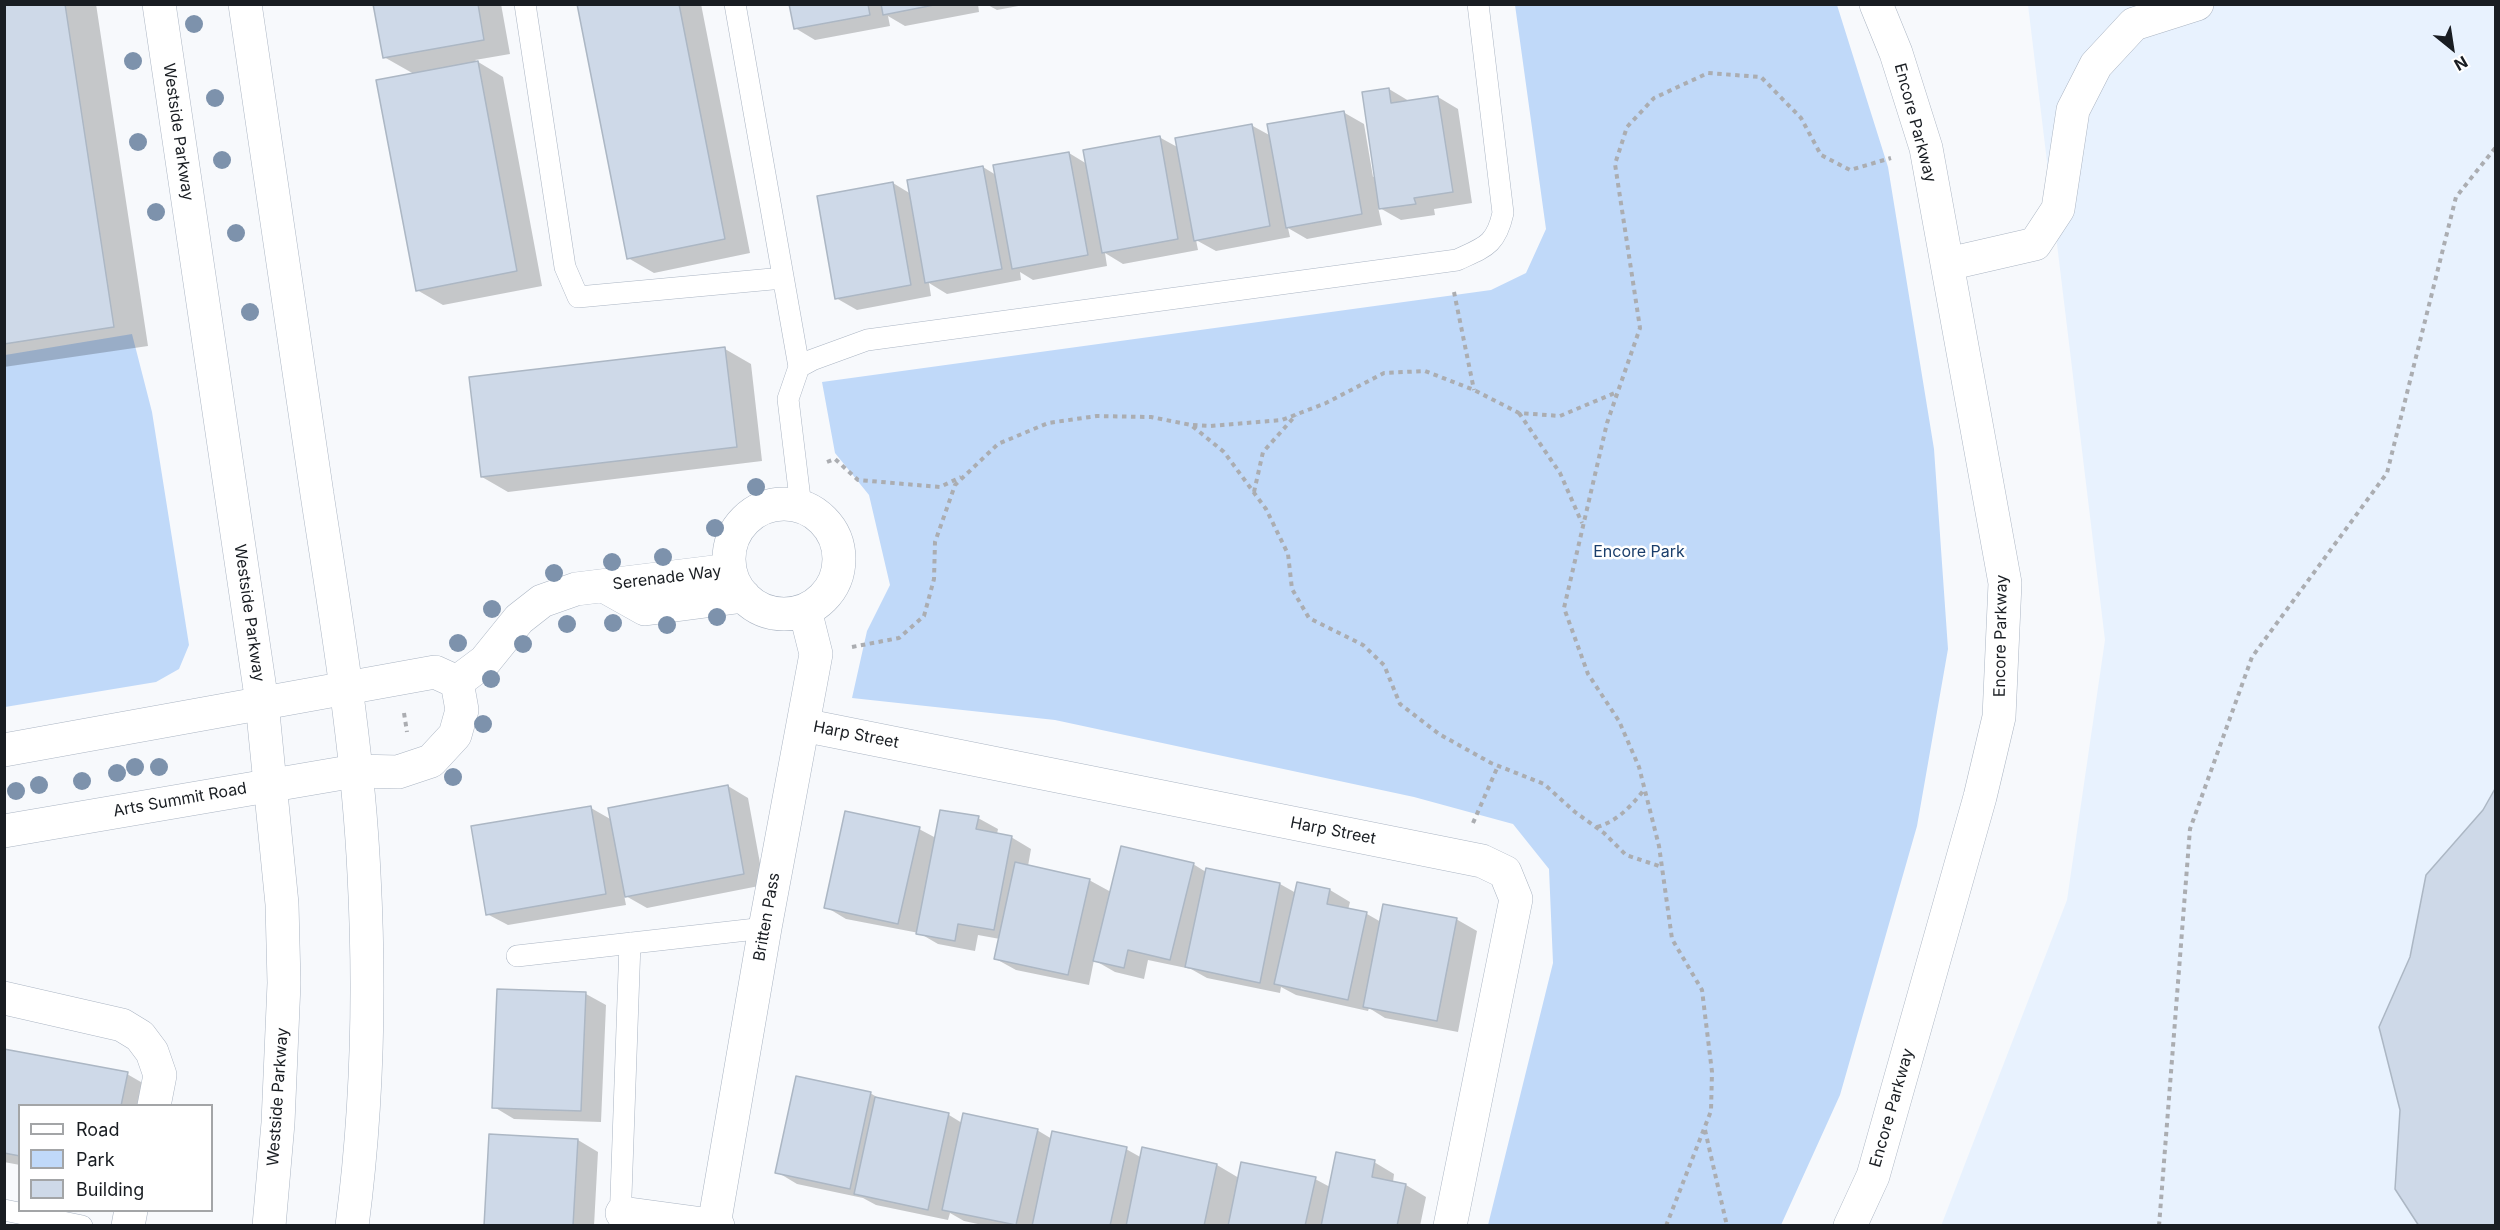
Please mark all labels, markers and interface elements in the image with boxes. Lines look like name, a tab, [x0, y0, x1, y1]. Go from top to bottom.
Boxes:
north arrow	[2422, 18, 2482, 78]
text: N	[2451, 52, 2471, 75]
street label: Encore Parkway	[1890, 61, 1940, 185]
street label: Westside Parkway	[159, 62, 197, 202]
park label: Encore Park	[1593, 542, 1685, 562]
street label: Westside Parkway	[230, 543, 268, 683]
street label: Serenade Way	[612, 562, 722, 594]
street label: Encore Parkway	[1990, 575, 2012, 697]
street label: Harp Street	[812, 717, 900, 753]
street label: Arts Summit Road	[112, 779, 248, 821]
street label: Harp Street	[1289, 813, 1377, 849]
street label: Britten Pass	[750, 871, 784, 963]
street label: Westside Parkway	[264, 1027, 292, 1167]
street label: Encore Parkway	[1866, 1046, 1918, 1170]
legend	[18, 1104, 213, 1212]
text: Road	[76, 1119, 119, 1140]
text: Park	[76, 1149, 115, 1170]
text: Building	[76, 1179, 144, 1200]

